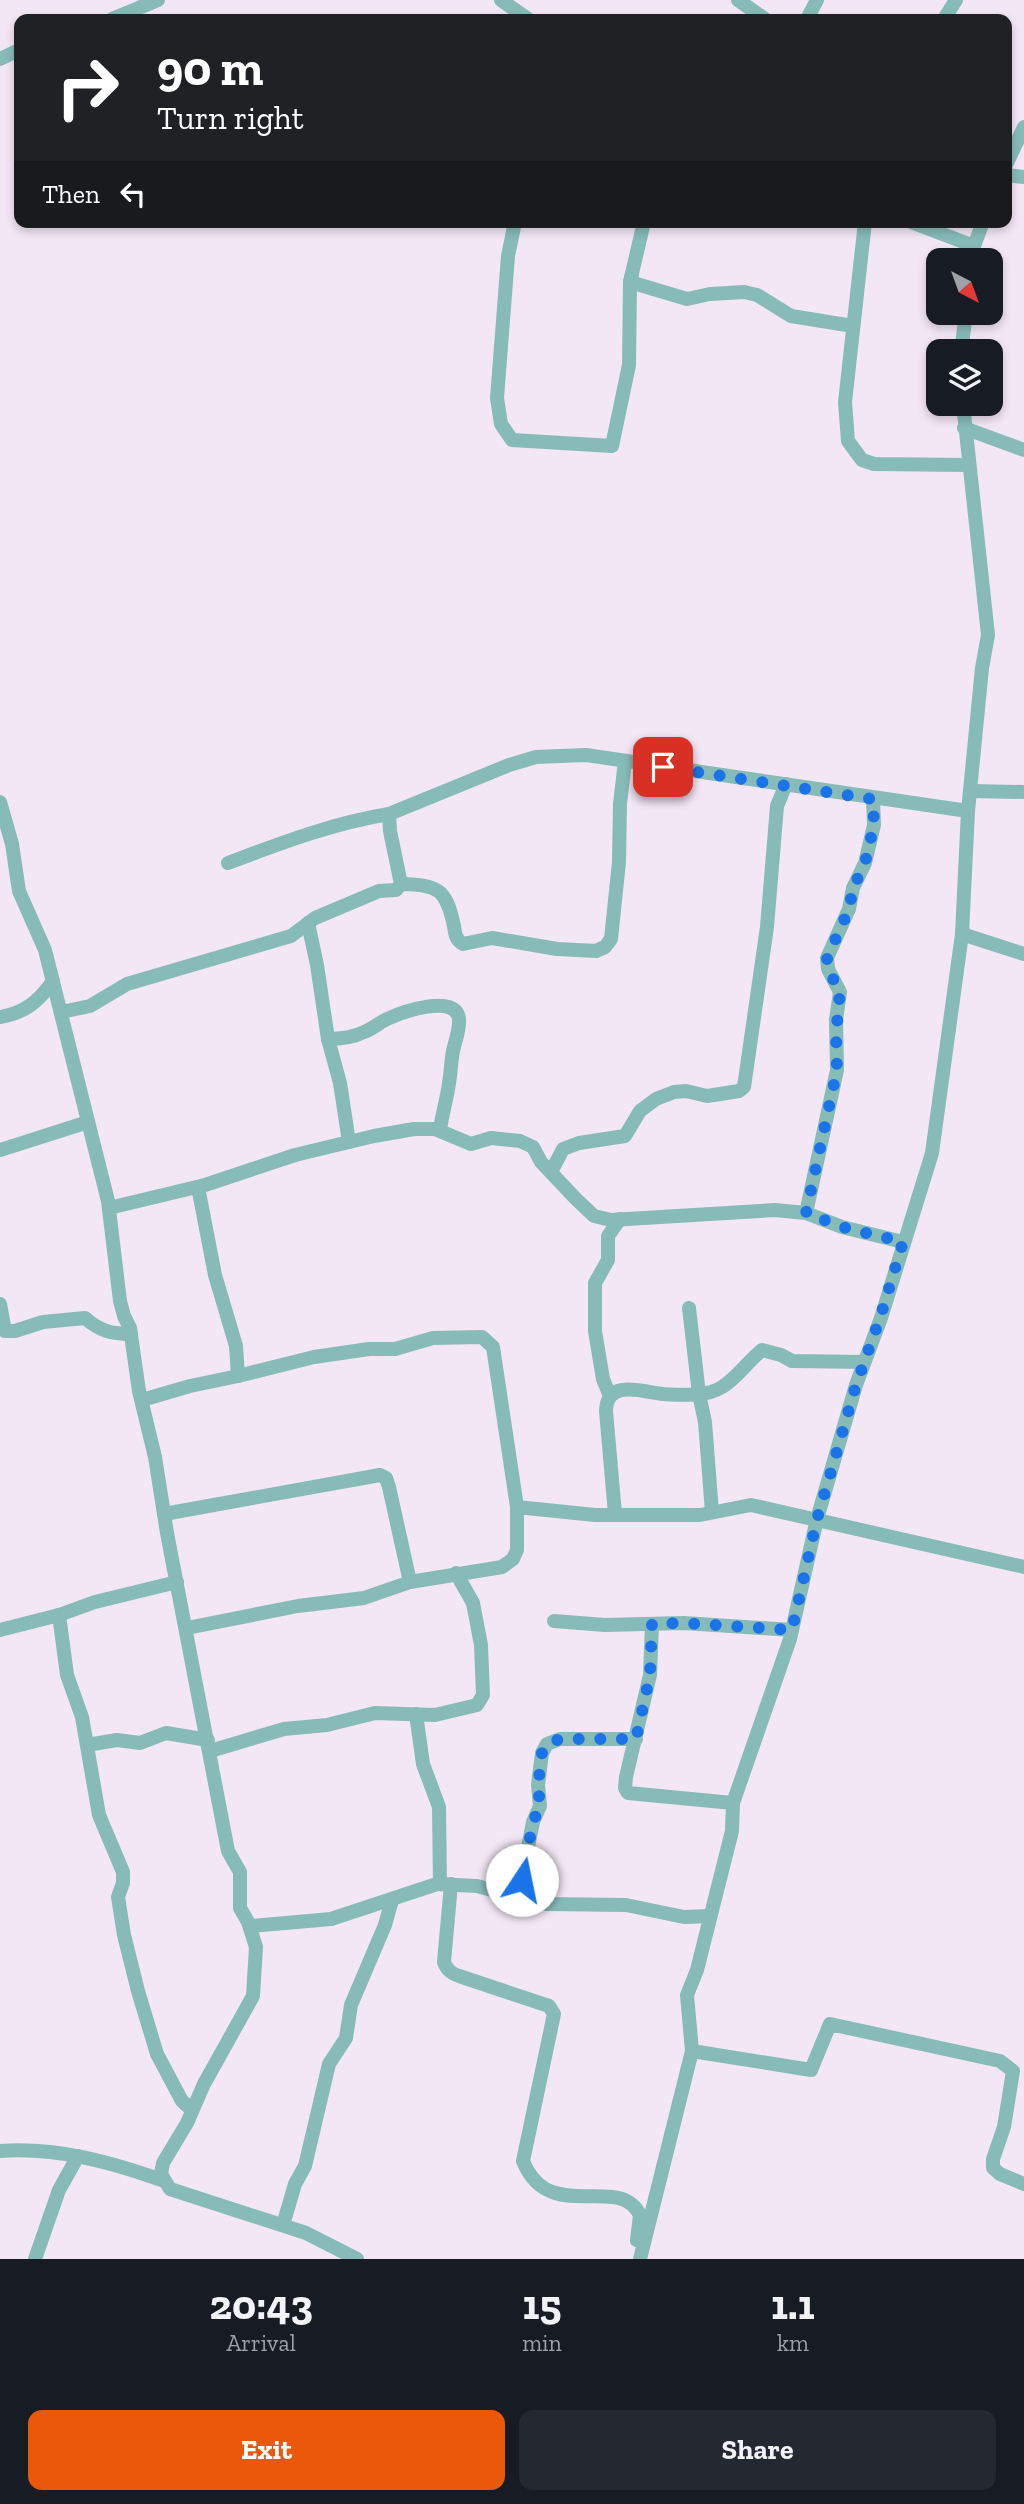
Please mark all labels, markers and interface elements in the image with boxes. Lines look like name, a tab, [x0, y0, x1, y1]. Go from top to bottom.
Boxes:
text: 90 m	[157, 39, 264, 98]
icon: right	[42, 42, 133, 133]
text: Turn right	[157, 99, 304, 137]
icon: left	[114, 175, 152, 213]
text: Then	[42, 178, 100, 210]
north arrow	[926, 248, 1003, 326]
map controls	[926, 248, 1003, 416]
button: layers	[926, 339, 1003, 416]
pin	[633, 737, 693, 797]
icon: arrive	[644, 748, 682, 786]
position arrow	[485, 1843, 559, 1917]
text: 20:43	[209, 2279, 313, 2330]
text: 15	[523, 2279, 561, 2330]
text: 1.1	[771, 2279, 815, 2330]
text: Arrival	[226, 2329, 296, 2357]
text: min	[522, 2329, 562, 2357]
text: km	[777, 2329, 809, 2357]
button: Exit	[28, 2410, 505, 2490]
button: Share	[519, 2410, 996, 2490]

